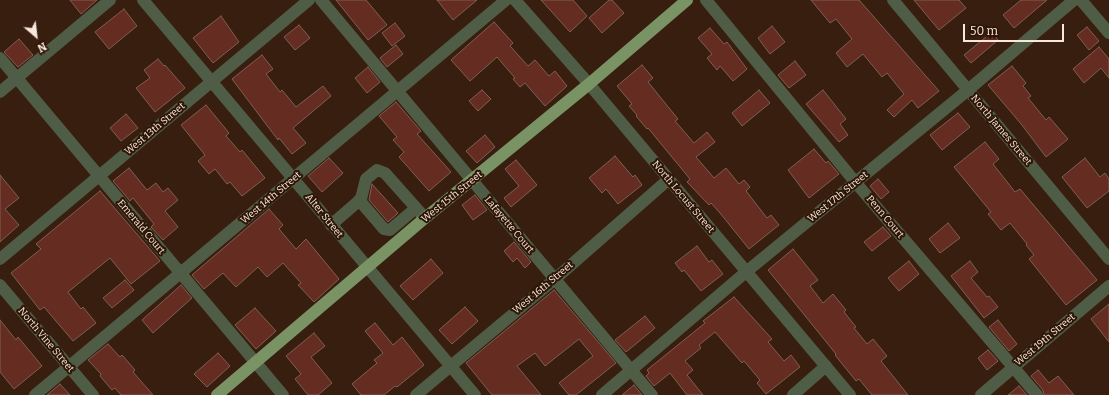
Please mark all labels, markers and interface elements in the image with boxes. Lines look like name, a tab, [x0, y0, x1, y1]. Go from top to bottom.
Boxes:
north arrow	[16, 16, 56, 56]
scale bar	[965, 16, 1066, 42]
text: 50 m	[970, 24, 998, 38]
text: N	[35, 39, 49, 55]
street label: North James Street	[968, 92, 1034, 168]
street label: West 13th Street	[122, 100, 188, 158]
street label: North Locust Street	[649, 158, 717, 236]
street label: West 14th Street	[238, 169, 304, 227]
street label: West 15th Street	[419, 169, 485, 225]
street label: West 17th Street	[805, 169, 871, 225]
street label: Alter Street	[303, 191, 345, 241]
street label: Penn Court	[864, 193, 906, 241]
street label: Lafayette Court	[482, 194, 536, 256]
street label: Emerald Court	[115, 197, 167, 257]
street label: West 16th Street	[510, 259, 576, 317]
street label: North Vine Street	[15, 305, 77, 375]
street label: West 19th Street	[1012, 311, 1078, 369]

